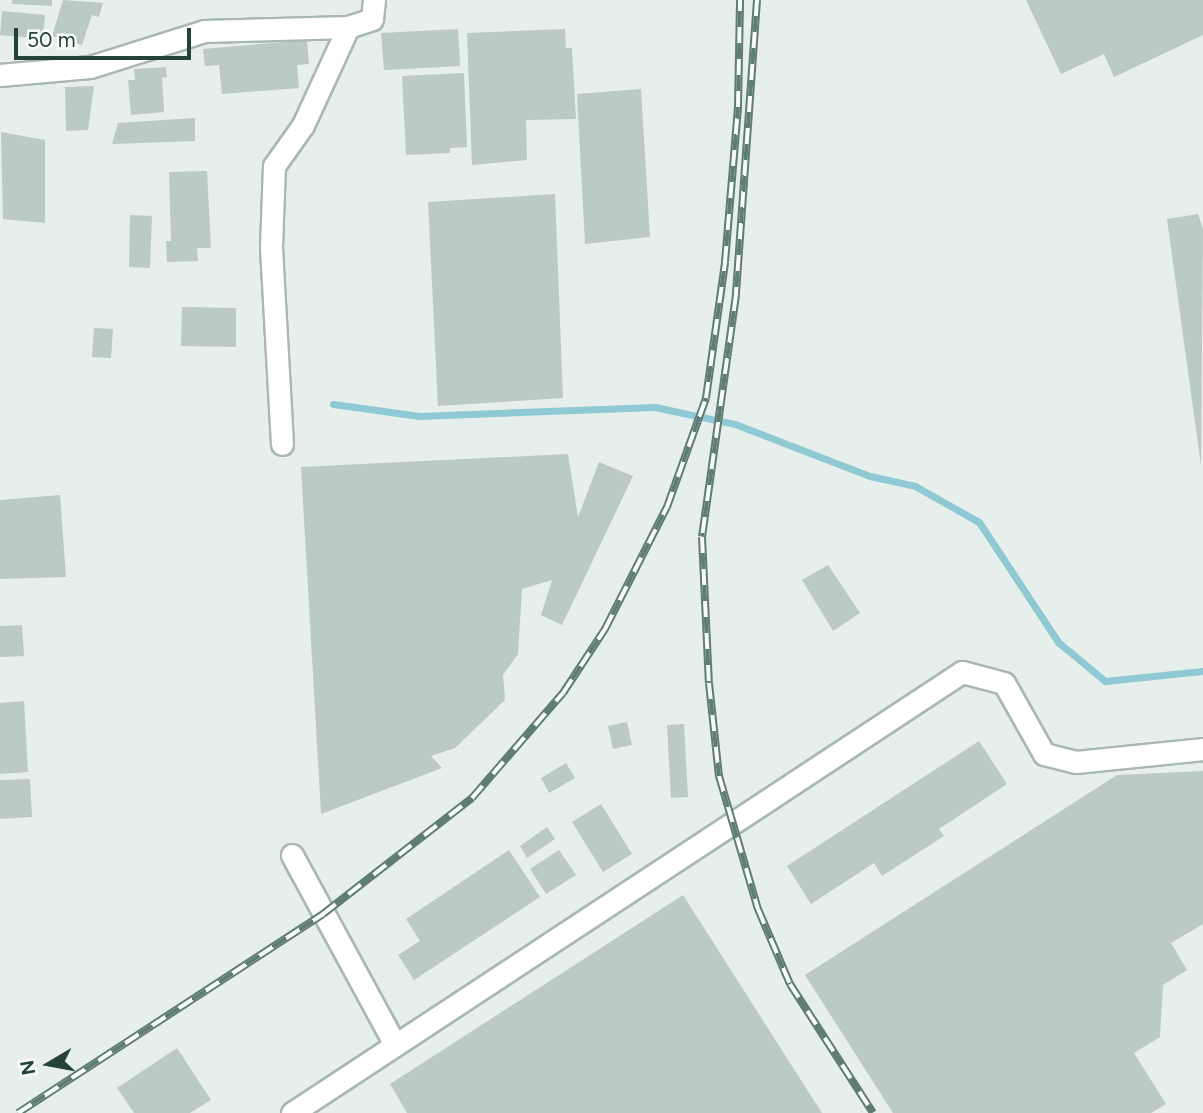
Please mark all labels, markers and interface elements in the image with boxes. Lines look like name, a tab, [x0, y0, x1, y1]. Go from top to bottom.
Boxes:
scale bar	[18, 14, 194, 58]
text: 50 m	[27, 27, 76, 52]
north arrow	[14, 1029, 84, 1099]
text: N	[15, 1059, 40, 1077]

